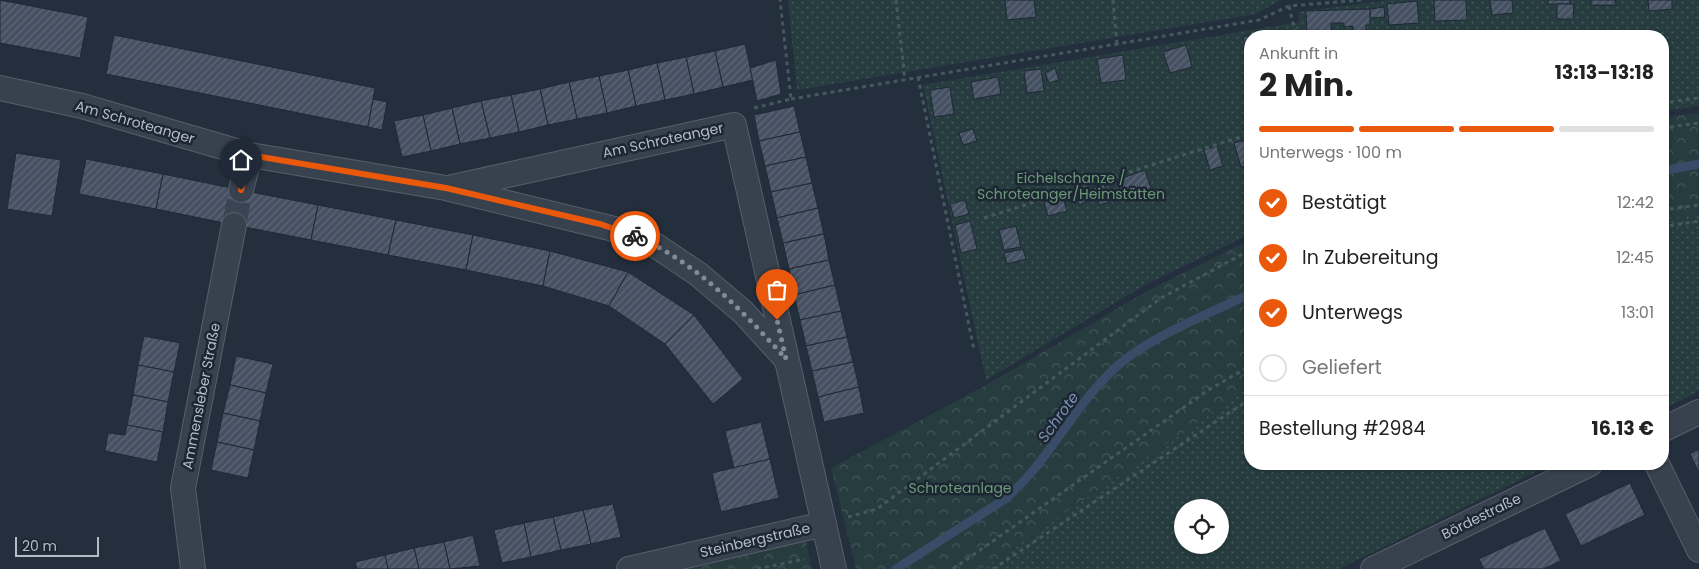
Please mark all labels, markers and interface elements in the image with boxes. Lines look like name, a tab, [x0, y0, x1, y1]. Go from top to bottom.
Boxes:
text: Ankunft in	[1259, 42, 1338, 65]
text: 13:13–13:18	[1555, 59, 1654, 86]
text: 2 Min.	[1259, 62, 1353, 107]
street label: Am Schroteanger	[73, 95, 197, 149]
street label: Am Schroteanger	[601, 117, 725, 163]
pin	[220, 139, 262, 190]
text: Unterwegs · 100 m	[1259, 141, 1402, 164]
icon: home	[227, 146, 255, 174]
park label: Eichelschanze / Schroteanger/Heimstätten	[977, 168, 1165, 204]
icon: check	[1259, 189, 1287, 217]
text: Bestätigt	[1302, 189, 1386, 216]
text: 12:42	[1617, 191, 1654, 214]
courier	[610, 211, 660, 261]
icon: bike	[621, 222, 649, 250]
icon: check	[1259, 244, 1287, 272]
text: In Zubereitung	[1302, 244, 1439, 271]
text: 12:45	[1616, 246, 1654, 269]
pin	[756, 269, 798, 320]
icon: bag	[763, 276, 791, 304]
icon: check	[1259, 299, 1287, 327]
text: Unterwegs	[1302, 299, 1403, 326]
text: 13:01	[1621, 301, 1654, 324]
street label: Ammensleber Straße	[177, 321, 225, 471]
text: Geliefert	[1302, 354, 1382, 381]
water label: Schrote	[1033, 388, 1083, 446]
text: Bestellung #2984	[1259, 415, 1425, 442]
text: 16.13 €	[1592, 415, 1654, 442]
park label: Schroteanlage	[908, 478, 1012, 498]
street label: Bördestraße	[1438, 488, 1524, 544]
map controls	[1174, 499, 1229, 554]
button: locate	[1174, 499, 1229, 554]
street label: Steinbergstraße	[698, 518, 812, 562]
scale bar	[15, 534, 99, 557]
text: 20 m	[22, 536, 57, 556]

